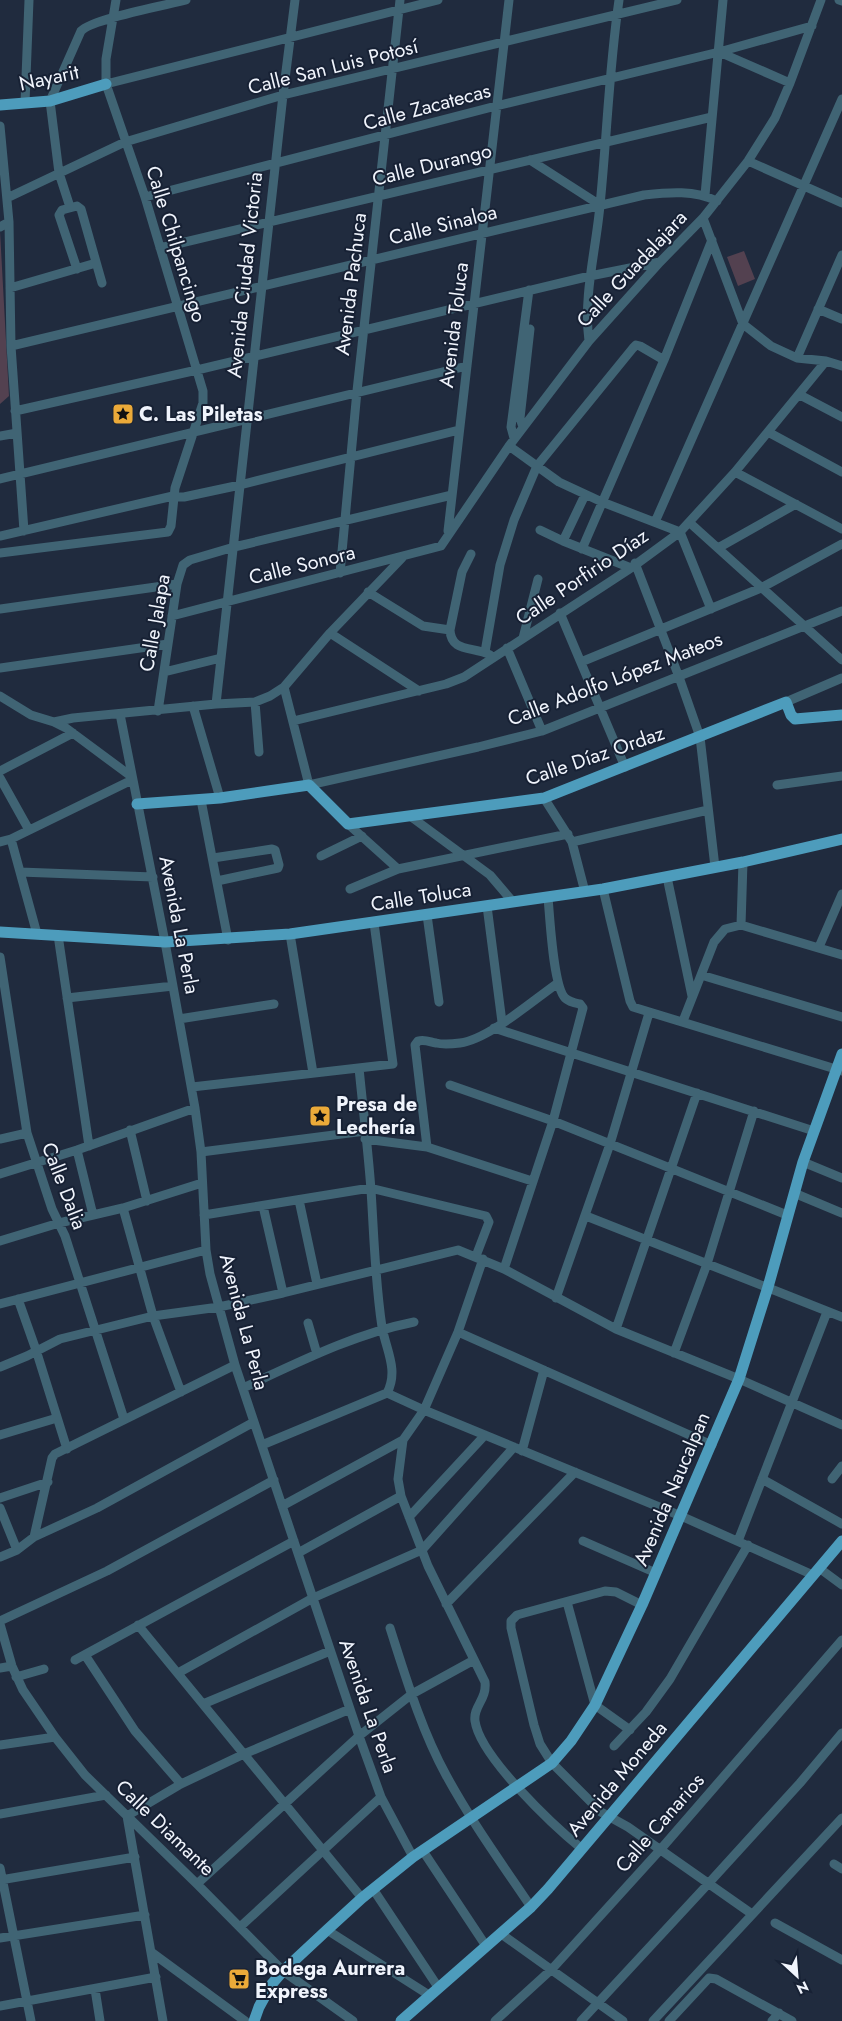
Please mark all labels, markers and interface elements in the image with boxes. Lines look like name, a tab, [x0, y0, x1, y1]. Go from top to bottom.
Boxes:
street label: Calle San Luis Potosí	[245, 32, 422, 102]
street label: Nayarit	[16, 58, 82, 98]
street label: Calle Zacatecas	[360, 76, 494, 138]
street label: Calle Durango	[369, 136, 495, 194]
street label: Calle Chilpancingo	[138, 162, 214, 326]
street label: Avenida Ciudad Victoria	[220, 171, 270, 379]
street label: Calle Sinaloa	[386, 198, 500, 252]
street label: Calle Guadalajara	[570, 204, 694, 334]
street label: Avenida Pachuca	[328, 211, 374, 357]
street label: Avenida Toluca	[432, 261, 476, 389]
place label: C. Las Piletas	[139, 400, 263, 429]
place icon: C. Las Piletas	[111, 402, 135, 426]
street label: Calle Porfirio Díaz	[510, 522, 654, 632]
street label: Calle Sonora	[246, 538, 358, 592]
street label: Calle Jalapa	[132, 572, 178, 674]
street label: Calle Adolfo López Mateos	[503, 625, 727, 733]
street label: Calle Díaz Ordaz	[522, 719, 668, 793]
street label: Avenida La Perla	[151, 853, 207, 997]
street label: Calle Toluca	[369, 875, 473, 919]
place label: Presa de Lechería	[336, 1090, 417, 1142]
place icon: Presa de Lechería	[308, 1104, 332, 1128]
street label: Calle Dalia	[34, 1138, 94, 1234]
street label: Avenida La Perla	[212, 1251, 276, 1393]
street label: Avenida Naucalpan	[626, 1408, 718, 1570]
street label: Avenida La Perla	[331, 1635, 405, 1777]
street label: Avenida Moneda	[560, 1715, 674, 1843]
street label: Calle Canarios	[609, 1767, 711, 1879]
street label: Calle Diamante	[109, 1773, 221, 1883]
north arrow	[772, 1951, 822, 2001]
place label: Bodega Aurrera Express	[255, 1954, 405, 2006]
supermarket icon: Bodega Aurrera Express	[227, 1967, 251, 1991]
text: N	[793, 1976, 812, 1999]

